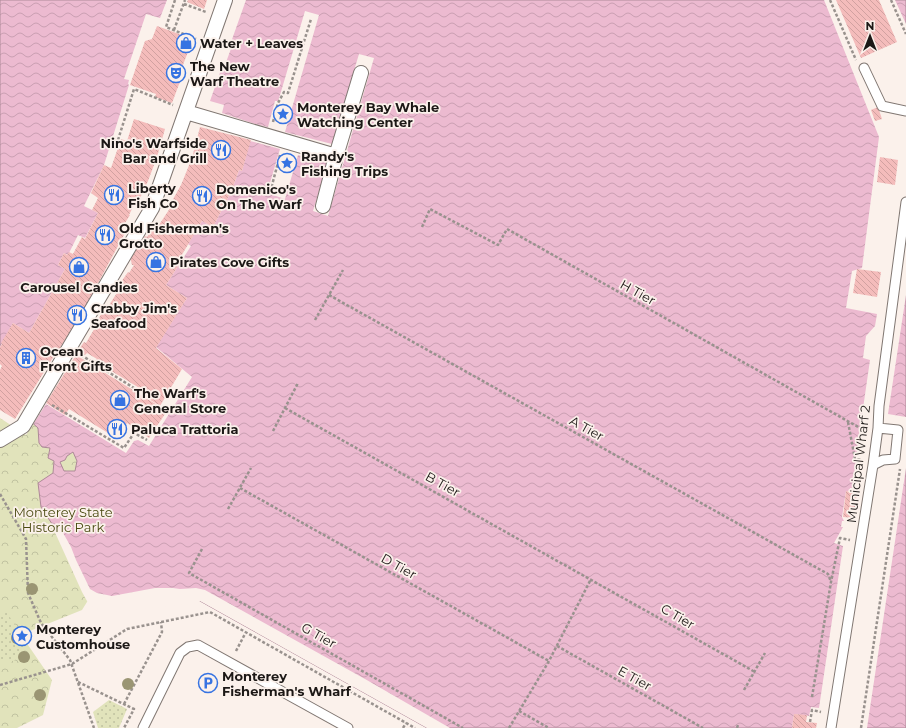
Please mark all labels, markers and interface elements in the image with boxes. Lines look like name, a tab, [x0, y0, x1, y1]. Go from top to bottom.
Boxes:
north arrow	[850, 16, 890, 56]
text: N	[866, 19, 874, 33]
shop icon: Water + Leaves	[175, 32, 197, 54]
place label: Water + Leaves	[200, 35, 303, 51]
place label: The New Warf Theatre	[190, 58, 279, 89]
theatre icon: The New Warf Theatre	[165, 62, 187, 84]
place label: Monterey Bay Whale Watching Center	[297, 99, 439, 130]
place icon: Monterey Bay Whale Watching Center	[272, 103, 294, 125]
place label: Nino's Warfside Bar and Grill	[101, 135, 207, 166]
restaurant icon: Nino's Warfside Bar and Grill	[210, 139, 232, 161]
place label: Randy's Fishing Trips	[301, 148, 388, 179]
place icon: Randy's Fishing Trips	[276, 152, 298, 174]
place label: Liberty Fish Co	[128, 180, 178, 211]
place label: Domenico's On The Warf	[216, 181, 303, 212]
restaurant icon: Liberty Fish Co	[103, 184, 125, 206]
restaurant icon: Domenico's On The Warf	[191, 185, 213, 207]
place label: Old Fisherman's Grotto	[119, 220, 229, 251]
restaurant icon: Old Fisherman's Grotto	[94, 224, 116, 246]
shop icon: Pirates Cove Gifts	[145, 251, 167, 273]
place label: Pirates Cove Gifts	[170, 254, 289, 270]
shop icon: Carousel Candies	[68, 256, 90, 278]
street label: H Tier	[618, 276, 658, 308]
place label: Carousel Candies	[20, 279, 138, 295]
place label: Crabby Jim's Seafood	[91, 300, 177, 331]
restaurant icon: Crabby Jim's Seafood	[66, 304, 88, 326]
place label: Ocean Front Gifts	[40, 343, 112, 374]
building icon: Ocean Front Gifts	[15, 347, 37, 369]
place label: The Warf's General Store	[134, 385, 226, 416]
shop icon: The Warf's General Store	[109, 389, 131, 411]
street label: Municipal Wharf 2	[843, 404, 873, 524]
street label: A Tier	[567, 412, 607, 444]
restaurant icon: Paluca Trattoria	[106, 418, 128, 440]
place label: Paluca Trattoria	[131, 421, 239, 437]
street label: B Tier	[423, 468, 463, 500]
park label: Monterey State Historic Park	[13, 504, 113, 535]
street label: D Tier	[378, 550, 420, 582]
street label: C Tier	[658, 600, 698, 632]
street label: G Tier	[299, 619, 339, 651]
place label: Monterey Customhouse	[36, 621, 130, 652]
place icon: Monterey Customhouse	[11, 625, 33, 647]
street label: E Tier	[615, 662, 655, 694]
place label: Monterey Fisherman's Wharf	[222, 668, 352, 699]
parking icon: Monterey Fisherman's Wharf	[197, 672, 219, 694]

